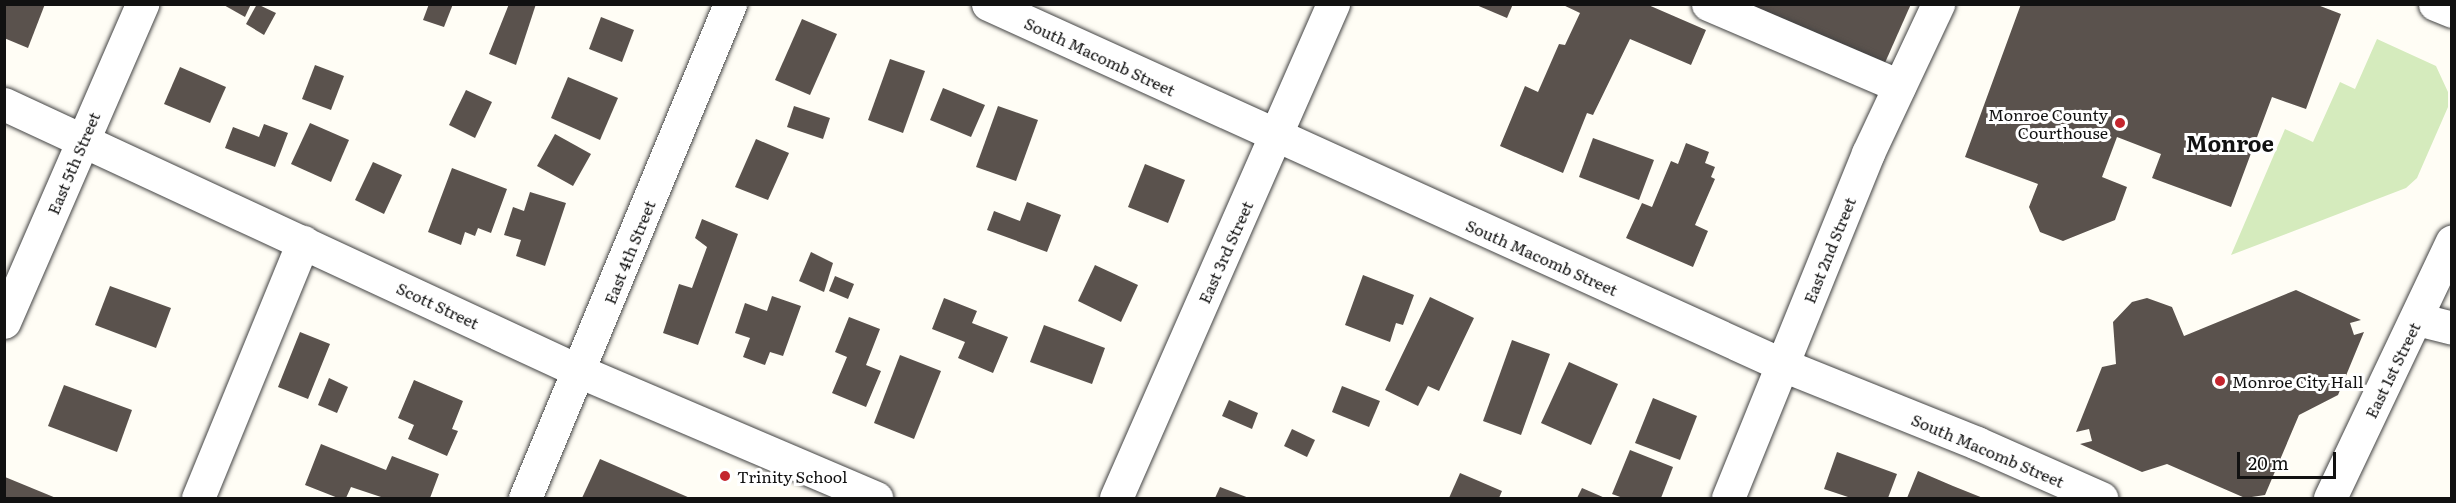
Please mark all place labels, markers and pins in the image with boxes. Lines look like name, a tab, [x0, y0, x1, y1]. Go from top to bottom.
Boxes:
place label: Monroe County Courthouse	[1988, 104, 2108, 142]
marker: Monroe County Courthouse	[2113, 116, 2127, 130]
place label: Monroe City Hall	[2232, 371, 2363, 391]
marker: Monroe City Hall	[2213, 374, 2227, 388]
place label: Trinity School	[737, 466, 847, 486]
marker: Trinity School	[718, 469, 732, 483]

